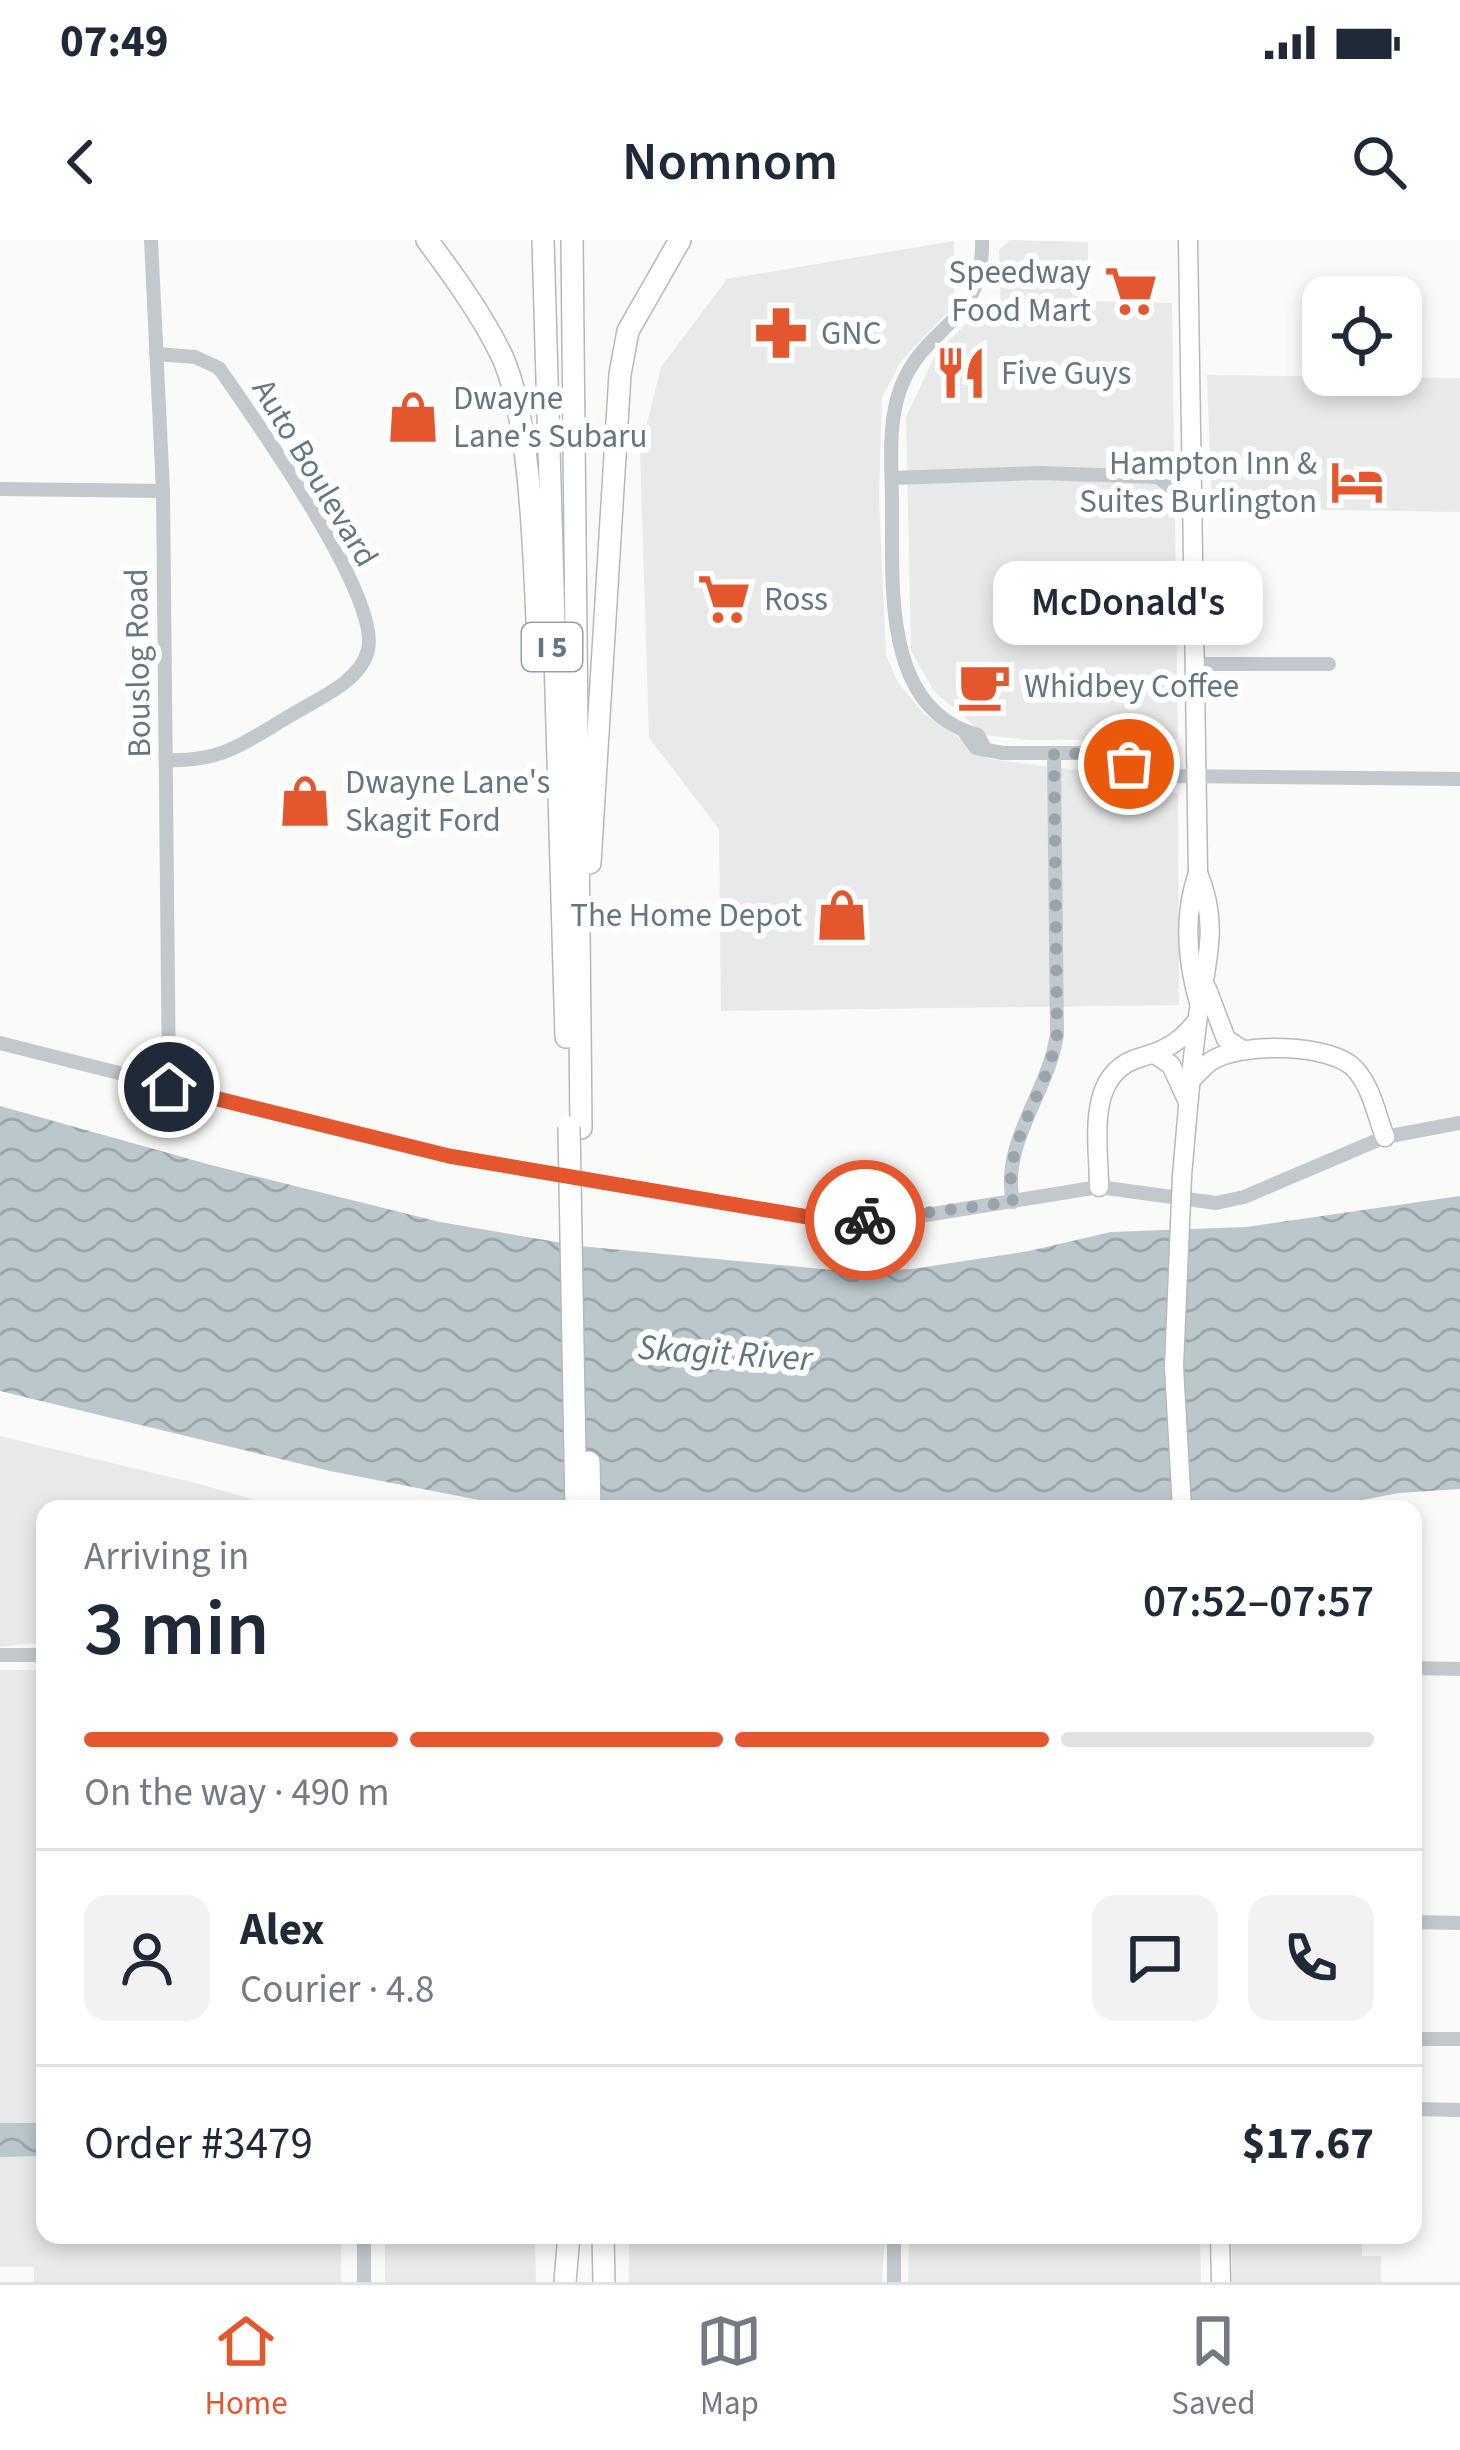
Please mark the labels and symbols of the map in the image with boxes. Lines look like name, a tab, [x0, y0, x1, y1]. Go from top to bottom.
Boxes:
place label: Speedway Food Mart	[949, 249, 1092, 334]
supermarket icon: Speedway Food Mart	[1102, 262, 1160, 320]
pharmacy icon: GNC	[752, 304, 810, 362]
place label: GNC	[821, 310, 882, 357]
restaurant icon: Five Guys	[932, 344, 990, 402]
place label: Five Guys	[1001, 350, 1131, 397]
street label: Auto Boulevard	[240, 370, 390, 576]
place label: Dwayne Lane's Subaru	[453, 375, 647, 460]
shop icon: Dwayne Lane's Subaru	[384, 388, 442, 446]
place label: Hampton Inn & Suites Burlington	[1079, 440, 1317, 525]
hotel icon: Hampton Inn & Suites Burlington	[1328, 453, 1386, 511]
callout: McDonald's	[994, 560, 1264, 644]
street label: Bouslog Road	[113, 568, 163, 758]
supermarket icon: Ross	[695, 570, 753, 628]
place label: Ross	[764, 576, 828, 623]
road number: I 5	[522, 623, 582, 671]
cafe icon: Whidbey Coffee	[955, 657, 1013, 715]
place label: Whidbey Coffee	[1024, 663, 1239, 710]
pin	[1078, 713, 1180, 815]
place label: Dwayne Lane's Skagit Ford	[345, 759, 550, 844]
shop icon: Dwayne Lane's Skagit Ford	[276, 772, 334, 830]
shop icon: The Home Depot	[813, 886, 871, 944]
place label: The Home Depot	[570, 892, 802, 939]
pin	[118, 1036, 220, 1138]
courier	[805, 1160, 925, 1280]
water label: Skagit River	[636, 1321, 816, 1385]

